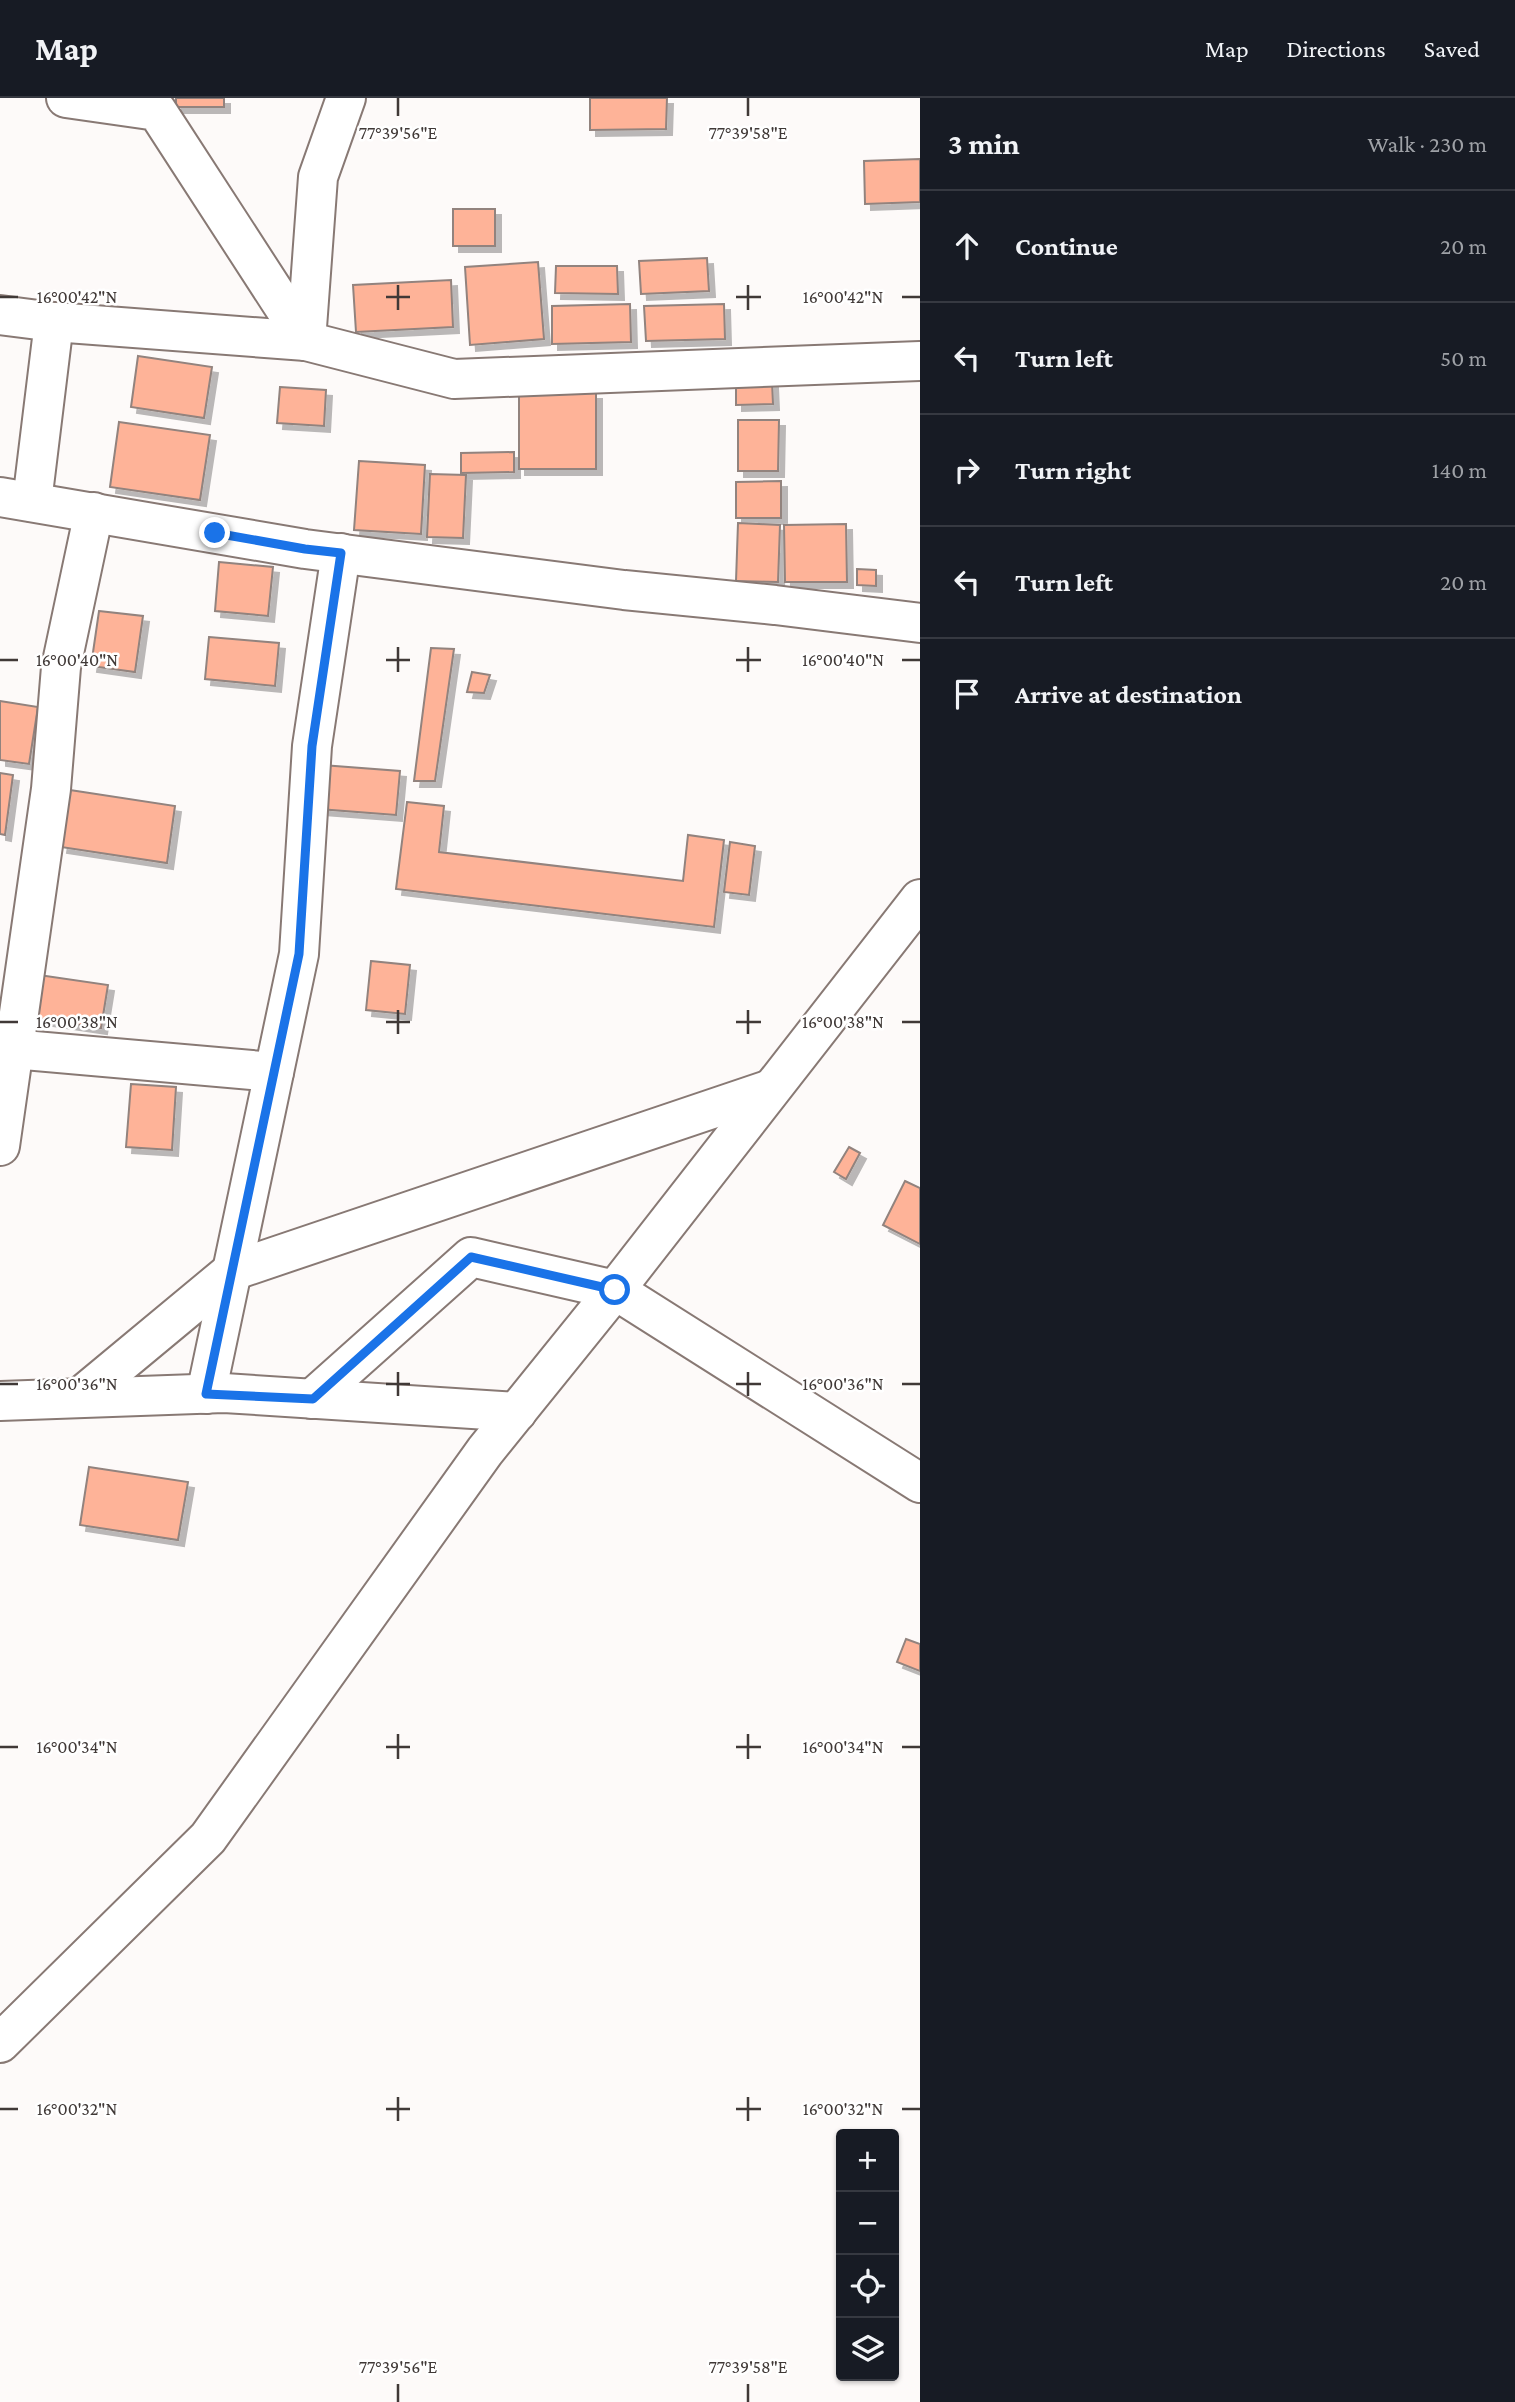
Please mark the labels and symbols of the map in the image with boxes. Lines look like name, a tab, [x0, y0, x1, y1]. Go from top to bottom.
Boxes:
text: 77°39'56"E	[359, 123, 438, 143]
text: 77°39'58"E	[708, 123, 788, 143]
text: 16°00'42"N	[37, 287, 117, 307]
text: 16°00'42"N	[803, 287, 883, 307]
route end	[199, 517, 230, 548]
text: 16°00'40"N	[36, 650, 118, 670]
text: 16°00'40"N	[802, 650, 884, 670]
text: 16°00'38"N	[36, 1012, 118, 1032]
text: 16°00'38"N	[802, 1012, 884, 1032]
route start	[599, 1274, 630, 1305]
text: 16°00'36"N	[36, 1374, 118, 1394]
text: 16°00'36"N	[802, 1374, 884, 1394]
text: 16°00'34"N	[36, 1737, 118, 1757]
text: 16°00'34"N	[802, 1737, 884, 1757]
text: 16°00'32"N	[37, 2099, 117, 2119]
text: 16°00'32"N	[803, 2099, 883, 2119]
text: 77°39'56"E	[359, 2357, 438, 2377]
text: 77°39'58"E	[708, 2357, 788, 2377]

